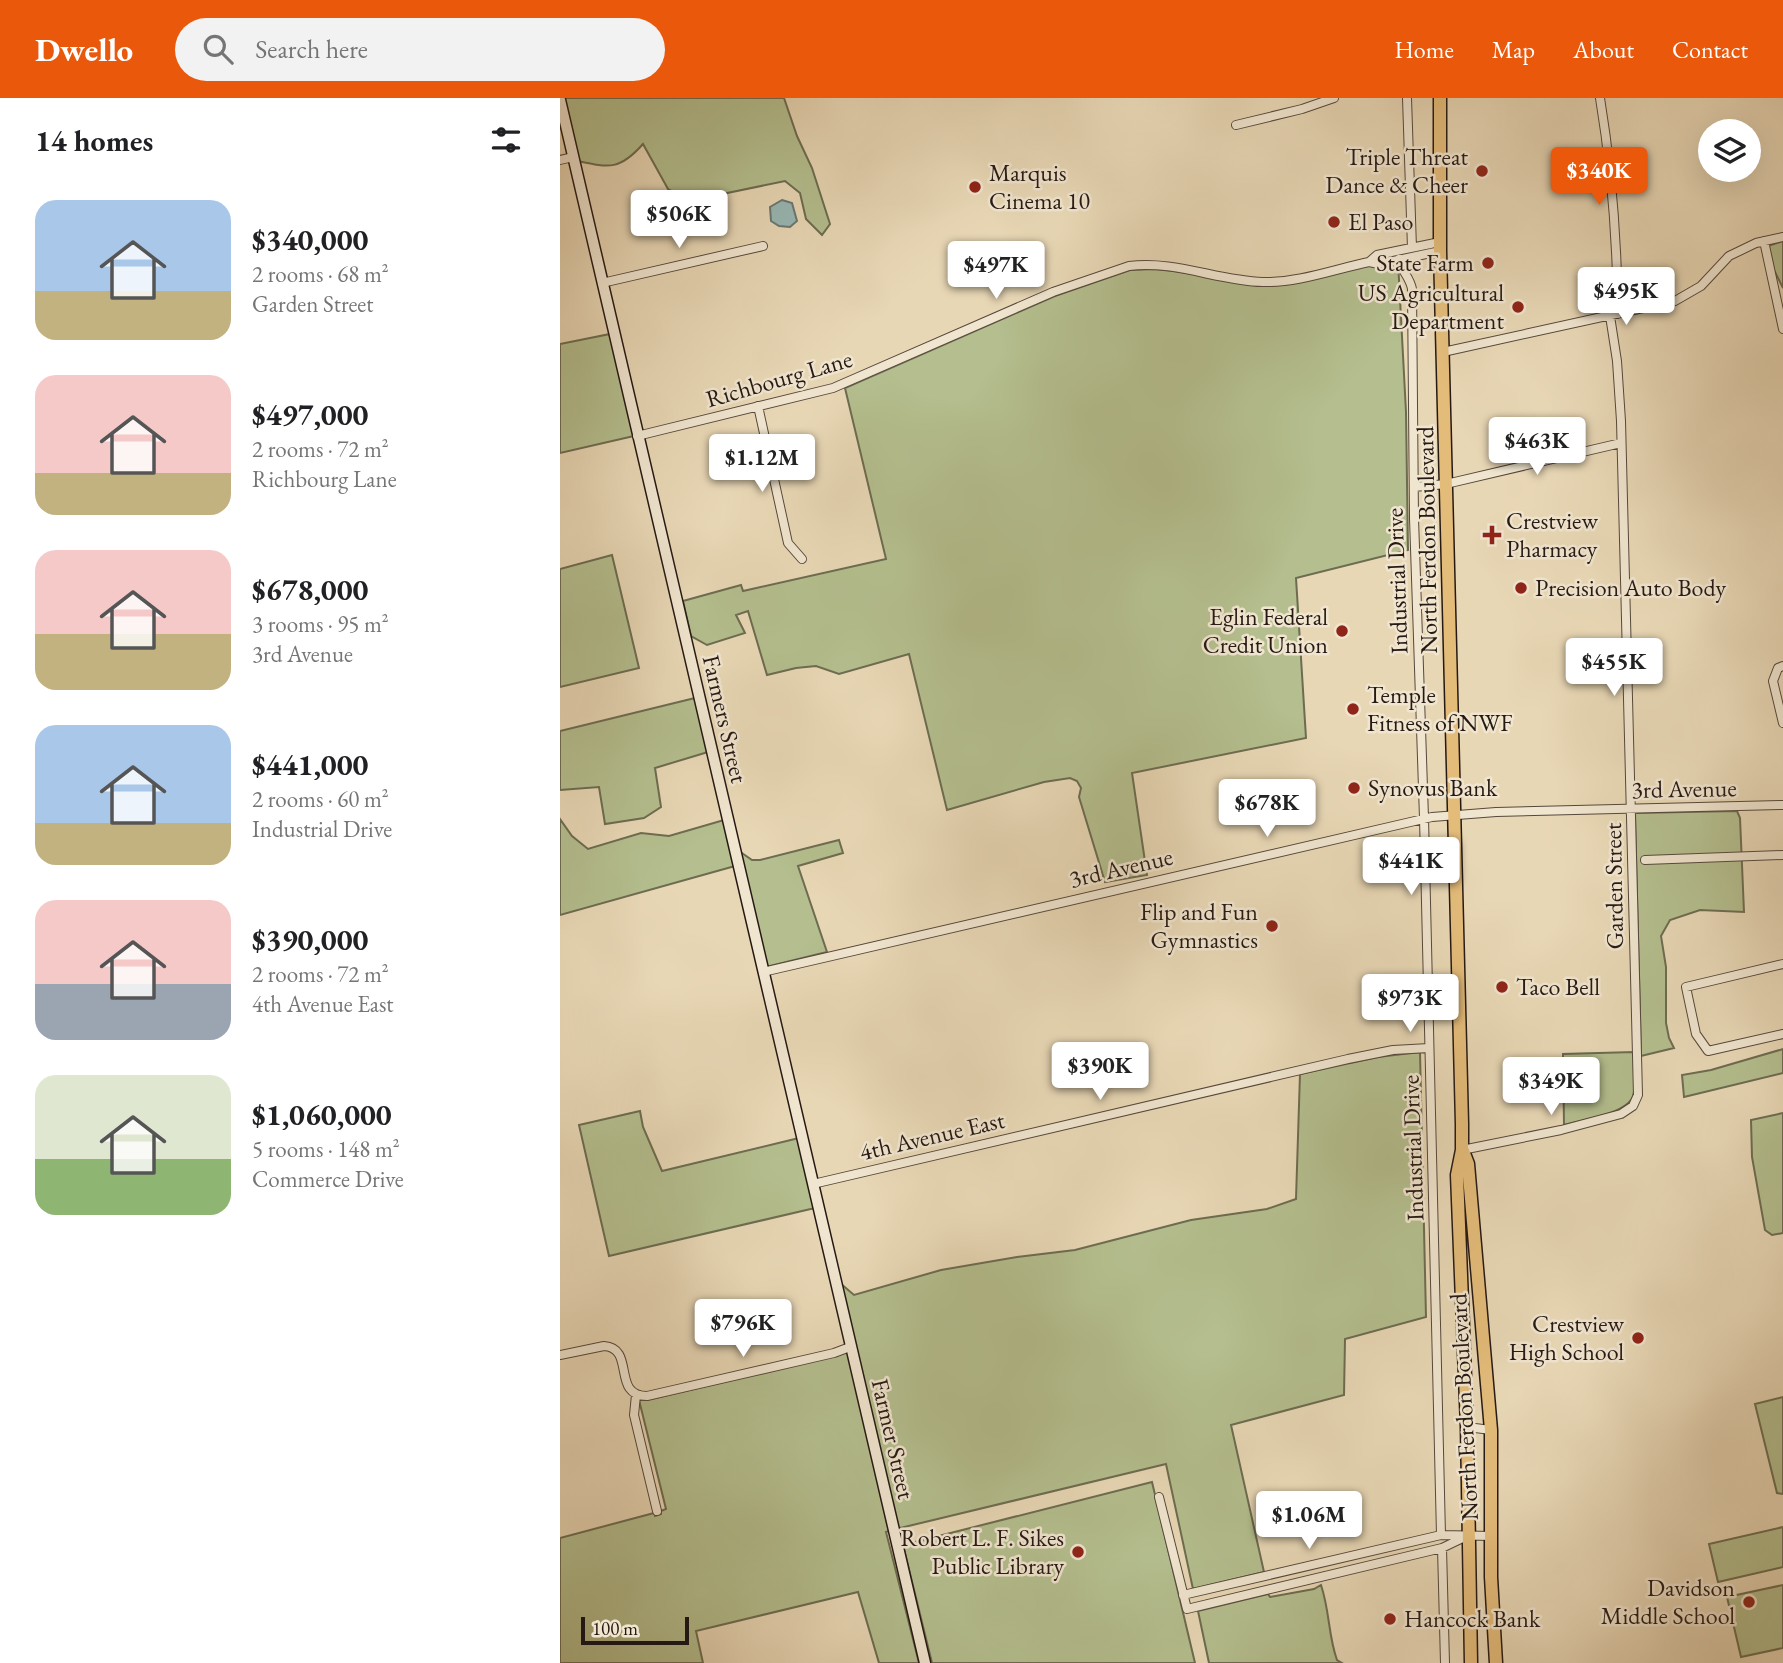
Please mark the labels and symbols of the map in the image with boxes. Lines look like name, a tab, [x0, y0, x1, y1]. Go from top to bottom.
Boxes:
place label: Triple Threat Dance & Cheer	[1325, 141, 1468, 200]
pin: $340K	[1550, 148, 1648, 207]
place label: Marquis Cinema 10	[989, 157, 1090, 216]
marker: Triple Threat Dance & Cheer	[1474, 163, 1490, 179]
marker: Marquis Cinema 10	[967, 179, 983, 195]
pin: $506K	[630, 190, 728, 250]
place label: El Paso	[1348, 206, 1413, 237]
marker: El Paso	[1326, 214, 1342, 230]
pin: $497K	[947, 242, 1045, 301]
place label: State Farm	[1376, 247, 1474, 278]
marker: State Farm	[1480, 255, 1496, 271]
pin: $495K	[1577, 268, 1675, 327]
place label: US Agricultural Department	[1358, 277, 1504, 336]
marker: US Agricultural Department	[1510, 299, 1526, 315]
street label: Richbourg Lane	[702, 343, 856, 414]
pin: $463K	[1488, 418, 1586, 477]
street label: North Ferdon Boulevard	[1409, 425, 1444, 654]
pin: $1.12M	[705, 434, 819, 494]
place label: Crestview Pharmacy	[1506, 505, 1598, 564]
street label: Industrial Drive	[1378, 507, 1415, 655]
marker: Crestview Pharmacy	[1484, 527, 1500, 543]
place label: Precision Auto Body	[1535, 572, 1727, 603]
marker: Precision Auto Body	[1513, 580, 1529, 596]
place label: Eglin Federal Credit Union	[1203, 601, 1328, 660]
marker: Eglin Federal Credit Union	[1334, 623, 1350, 639]
pin: $455K	[1565, 638, 1663, 698]
street label: Farmers Street	[696, 652, 755, 786]
place label: Temple Fitness of NWF	[1367, 679, 1513, 738]
marker: Temple Fitness of NWF	[1345, 701, 1361, 717]
place label: Synovus Bank	[1368, 772, 1498, 803]
street label: 3rd Avenue	[1631, 772, 1737, 805]
pin: $678K	[1218, 780, 1316, 839]
marker: Synovus Bank	[1346, 780, 1362, 796]
street label: Garden Street	[1597, 822, 1630, 950]
pin: $441K	[1362, 838, 1460, 897]
street label: 3rd Avenue	[1066, 841, 1176, 894]
place label: Flip and Fun Gymnastics	[1140, 896, 1258, 955]
marker: Flip and Fun Gymnastics	[1264, 918, 1280, 934]
place label: Taco Bell	[1516, 971, 1600, 1002]
pin: $973K	[1361, 974, 1459, 1034]
marker: Taco Bell	[1494, 979, 1510, 995]
pin: $390K	[1051, 1042, 1149, 1102]
pin: $349K	[1502, 1058, 1600, 1117]
street label: Industrial Drive	[1394, 1074, 1431, 1222]
street label: 4th Avenue East	[856, 1104, 1008, 1167]
street label: North Ferdon Boulevard	[1442, 1292, 1485, 1522]
pin: $796K	[694, 1300, 792, 1359]
place label: Crestview High School	[1509, 1308, 1625, 1367]
marker: Crestview High School	[1630, 1330, 1646, 1346]
street label: Farmer Street	[865, 1376, 922, 1503]
pin: $1.06M	[1252, 1492, 1366, 1551]
place label: Robert L. F. Sikes Public Library	[901, 1522, 1064, 1581]
marker: Robert L. F. Sikes Public Library	[1070, 1544, 1086, 1560]
place label: Davidson Middle School	[1601, 1572, 1735, 1631]
marker: Davidson Middle School	[1741, 1594, 1757, 1610]
place label: Hancock Bank	[1404, 1603, 1541, 1634]
marker: Hancock Bank	[1382, 1611, 1398, 1627]
scale bar	[581, 1614, 690, 1646]

